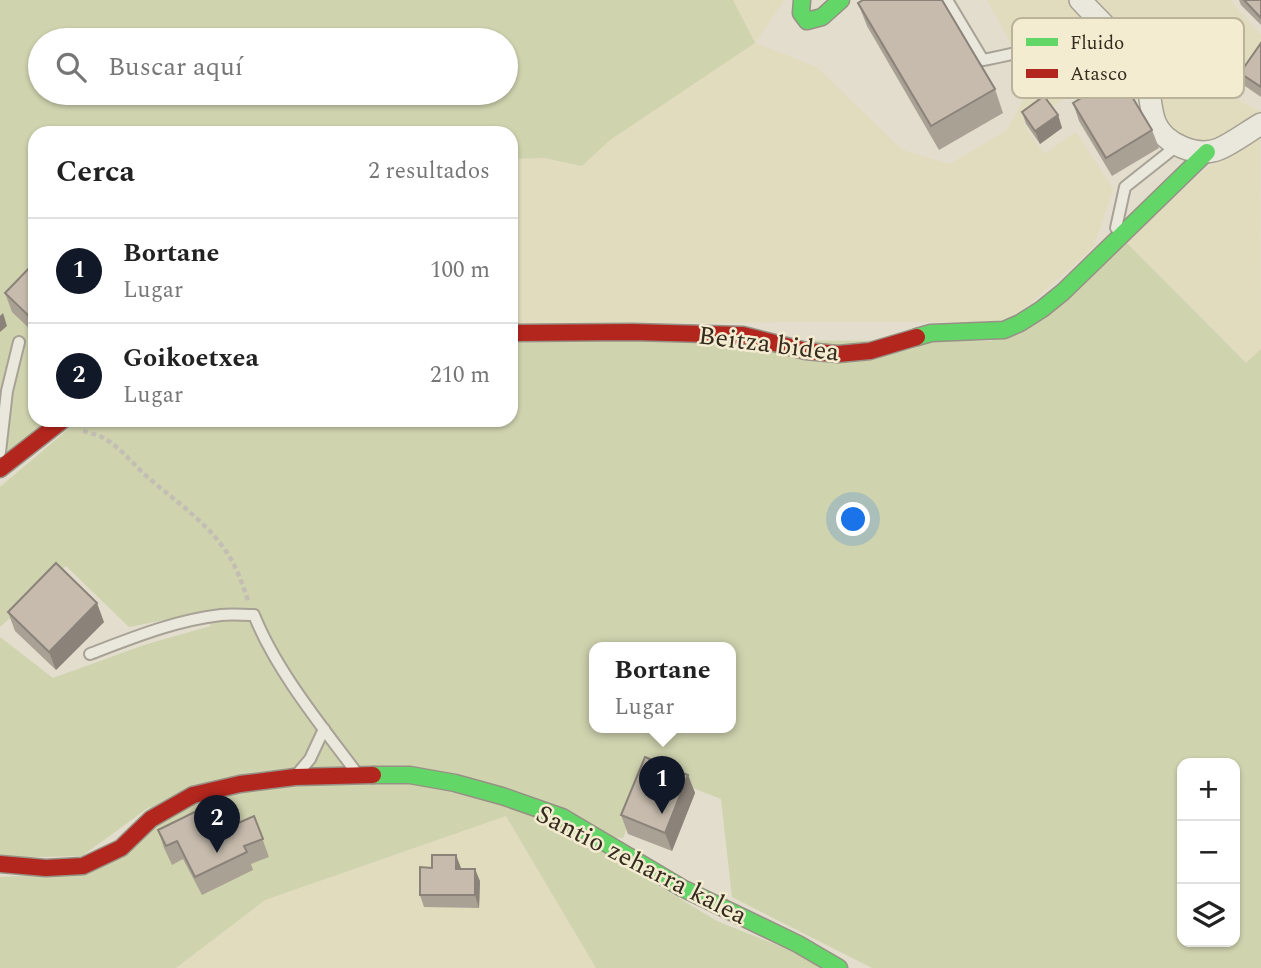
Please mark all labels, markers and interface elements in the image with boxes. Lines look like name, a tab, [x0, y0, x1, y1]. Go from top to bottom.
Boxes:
legend	[1012, 18, 1244, 98]
search box	[28, 28, 518, 105]
text: Fluido	[1070, 29, 1124, 58]
text: Buscar aquí	[108, 47, 243, 87]
icon: search	[52, 48, 90, 86]
text: Atasco	[1070, 60, 1127, 89]
text: Cerca	[56, 149, 135, 195]
text: 2 resultados	[368, 154, 490, 189]
text: Bortane	[123, 233, 219, 273]
text: 1	[73, 253, 85, 288]
text: 100 m	[430, 253, 490, 288]
text: Lugar	[123, 273, 183, 308]
street label: Beitza bidea	[696, 316, 842, 373]
text: Goikoetxea	[123, 338, 259, 378]
text: 2	[73, 358, 85, 393]
text: 210 m	[430, 358, 490, 393]
text: Lugar	[123, 378, 183, 413]
your location	[836, 502, 870, 536]
popup	[589, 642, 736, 733]
text: Bortane	[614, 650, 711, 690]
text: Lugar	[614, 690, 674, 725]
pin: 1	[639, 756, 685, 814]
map controls	[1177, 758, 1240, 947]
button: +	[1177, 758, 1240, 821]
street label: Santio zeharra kalea	[529, 794, 754, 936]
pin: 2	[194, 795, 240, 853]
button: −	[1177, 821, 1240, 884]
button: layers	[1177, 884, 1240, 947]

